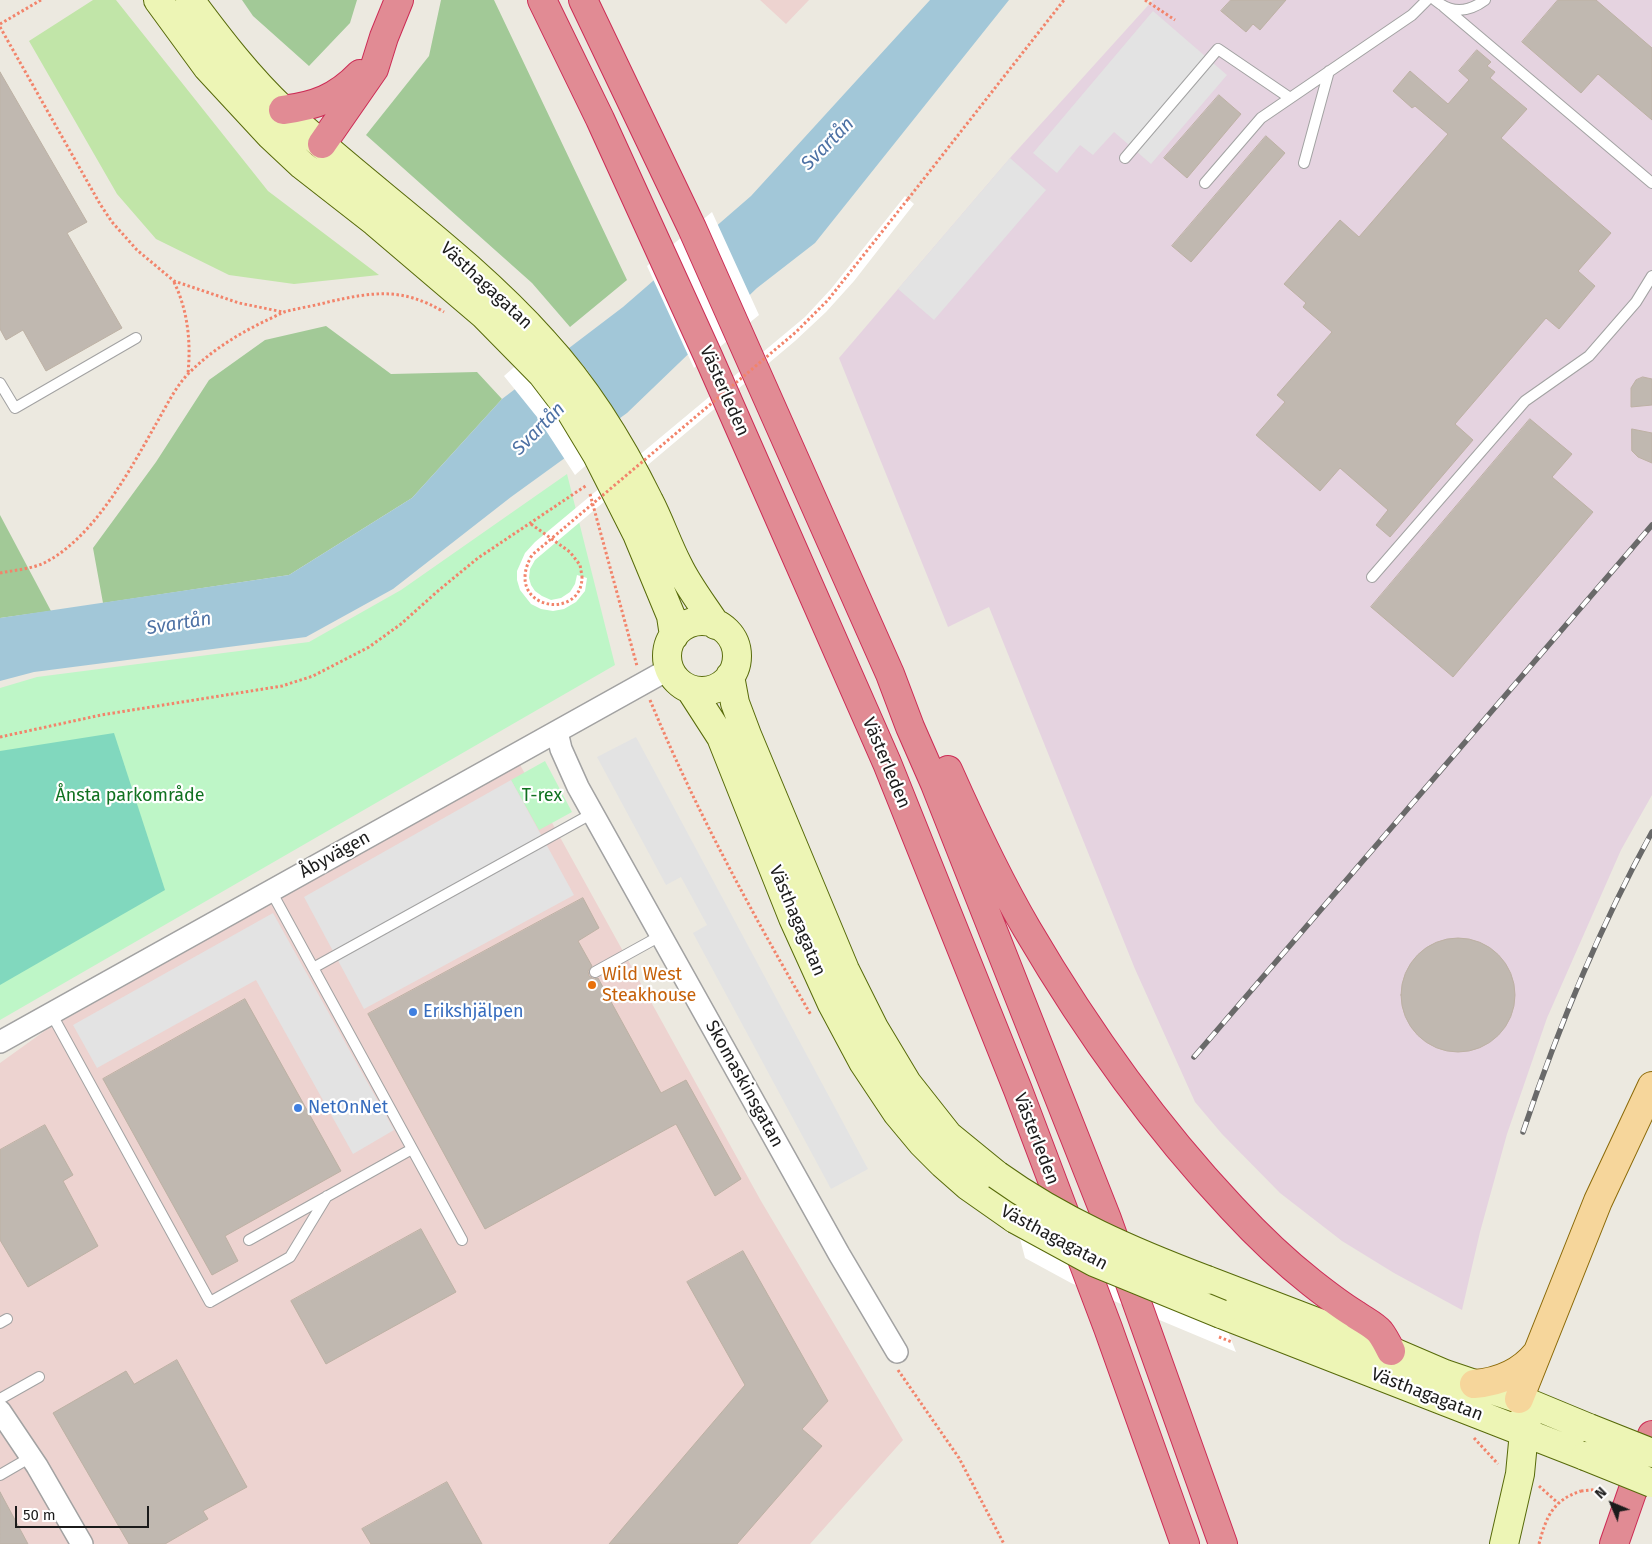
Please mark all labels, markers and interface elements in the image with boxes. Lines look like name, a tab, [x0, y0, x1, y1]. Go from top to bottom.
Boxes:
water label: Svartån	[797, 113, 859, 175]
street label: Västhagagatan	[435, 238, 537, 334]
street label: Västerleden	[695, 343, 753, 439]
water label: Svartån	[508, 398, 570, 460]
water label: Svartån	[145, 608, 213, 640]
street label: Västerleden	[857, 714, 915, 812]
park label: Ånsta parkområde	[55, 785, 205, 807]
park label: T-rex	[522, 785, 562, 807]
street label: Åbyvägen	[296, 827, 374, 883]
street label: Västhagagatan	[764, 862, 830, 980]
place label: Wild West Steakhouse	[602, 964, 696, 1006]
marker: Wild West Steakhouse	[586, 979, 598, 991]
place label: Erikshjälpen	[423, 1001, 524, 1023]
marker: Erikshjälpen	[407, 1006, 419, 1018]
street label: Skomaskinsgatan	[700, 1017, 788, 1151]
street label: Västerleden	[1009, 1090, 1063, 1188]
place label: NetOnNet	[308, 1097, 388, 1119]
marker: NetOnNet	[292, 1102, 304, 1114]
street label: Västhagagatan	[997, 1201, 1111, 1275]
street label: Västhagagatan	[1368, 1364, 1486, 1426]
north arrow	[1587, 1479, 1637, 1529]
text: N	[1592, 1484, 1610, 1502]
scale bar	[18, 1496, 151, 1528]
text: 50 m	[23, 1506, 56, 1524]

